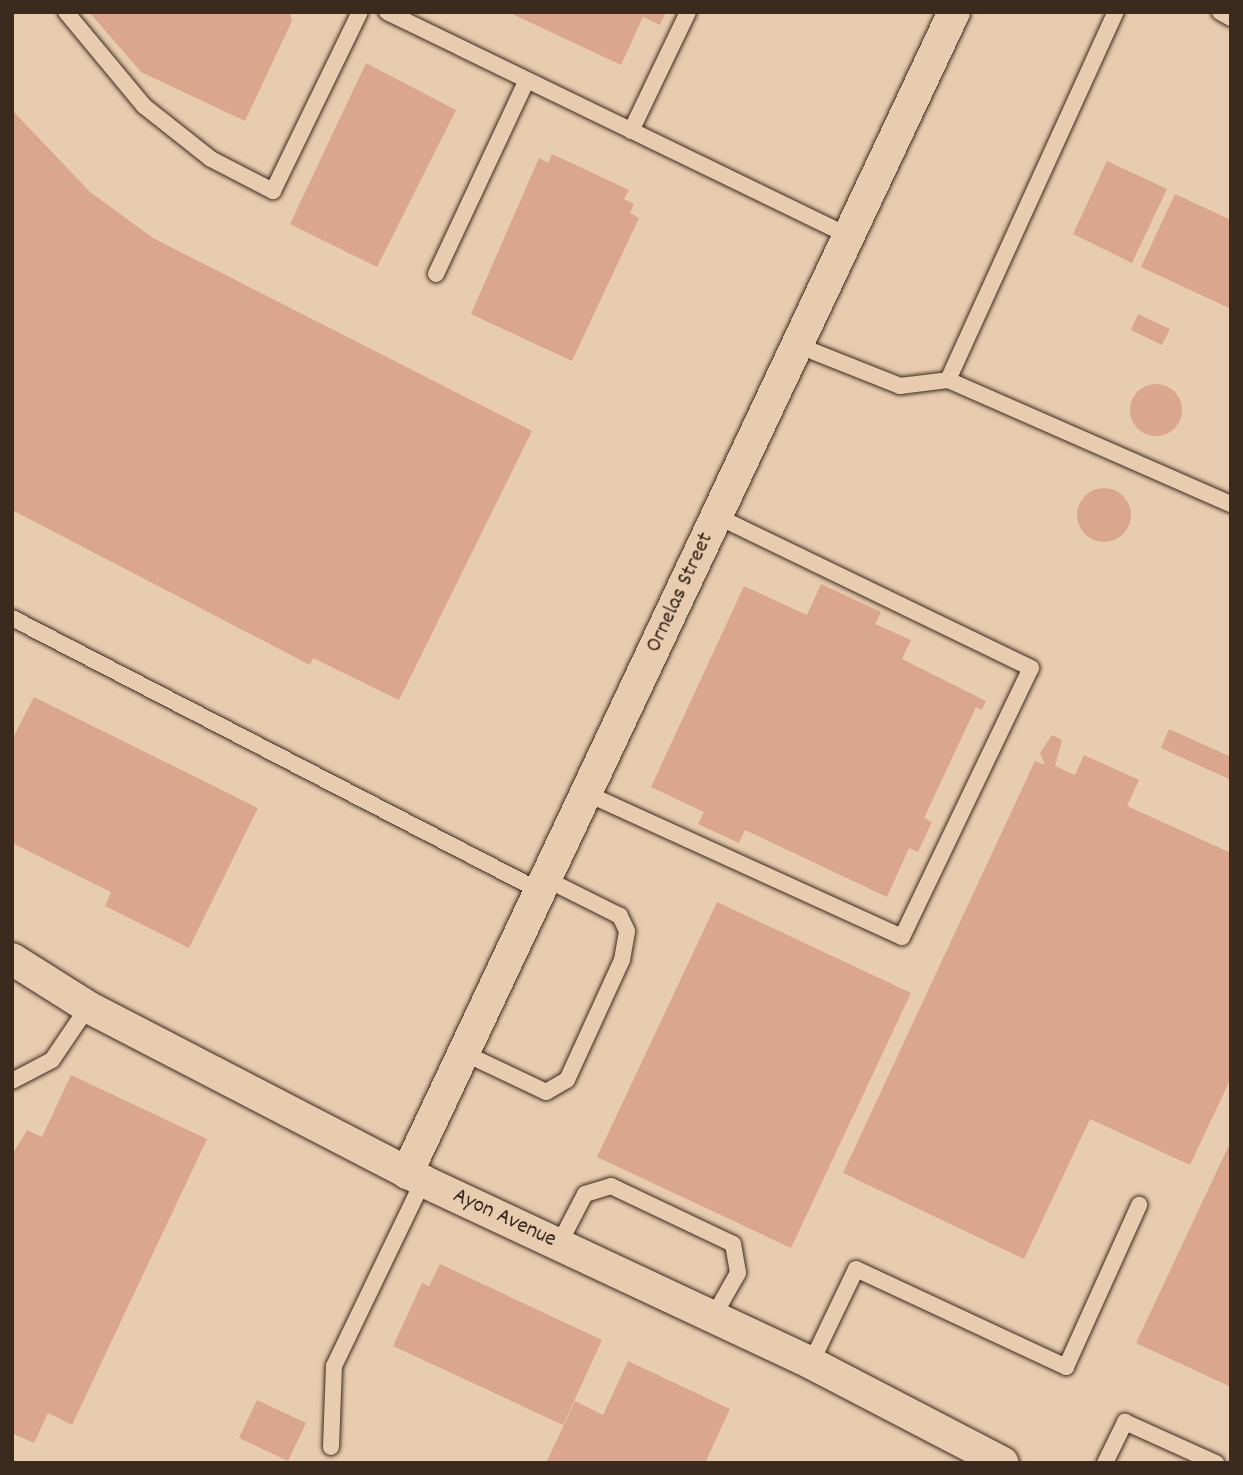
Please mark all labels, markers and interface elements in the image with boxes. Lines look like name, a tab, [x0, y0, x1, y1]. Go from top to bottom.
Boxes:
street label: Ornelas Street	[641, 528, 721, 658]
street label: Ayon Avenue	[448, 1183, 560, 1255]

